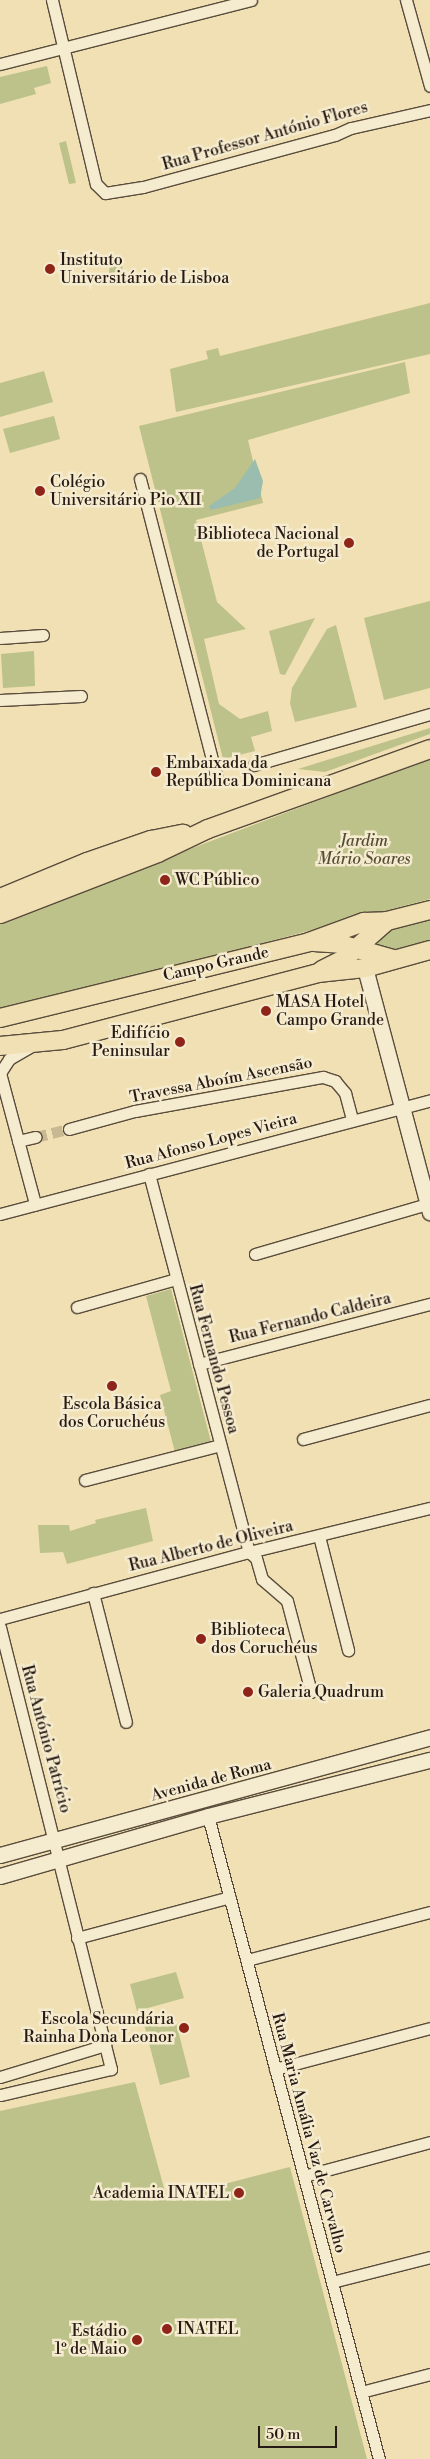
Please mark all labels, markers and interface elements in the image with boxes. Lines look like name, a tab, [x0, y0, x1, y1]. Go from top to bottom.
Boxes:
street label: Rua Professor António Flores	[160, 97, 370, 175]
place label: Instituto Universitário de Lisboa	[60, 250, 229, 288]
marker: Instituto Universitário de Lisboa	[44, 263, 56, 275]
place label: Colégio Universitário Pio XII	[50, 472, 201, 510]
marker: Colégio Universitário Pio XII	[34, 485, 46, 497]
place label: Biblioteca Nacional de Portugal	[197, 524, 339, 562]
marker: Biblioteca Nacional de Portugal	[343, 537, 355, 549]
place label: Embaixada da República Dominicana	[166, 753, 331, 791]
marker: Embaixada da República Dominicana	[150, 766, 162, 778]
park label: Jardim Mário Soares	[318, 831, 410, 869]
place label: WC Público	[175, 870, 259, 890]
marker: WC Público	[159, 874, 171, 886]
street label: Campo Grande	[161, 942, 271, 986]
place label: MASA Hotel Campo Grande	[276, 992, 384, 1030]
marker: MASA Hotel Campo Grande	[260, 1005, 272, 1017]
place label: Edifício Peninsular	[92, 1023, 170, 1061]
marker: Edifício Peninsular	[174, 1036, 186, 1048]
street label: Travessa Aboím Ascensão	[128, 1053, 314, 1107]
street label: Rua Afonso Lopes Vieira	[123, 1109, 299, 1173]
street label: Rua Fernando Pessoa	[185, 1282, 243, 1436]
street label: Rua Fernando Caldeira	[227, 1289, 393, 1347]
marker: Escola Básica dos Coruchéus	[106, 1380, 118, 1392]
place label: Escola Básica dos Coruchéus	[59, 1394, 165, 1432]
street label: Rua Alberto de Oliveira	[127, 1516, 295, 1576]
place label: Biblioteca dos Coruchéus	[211, 1620, 318, 1658]
marker: Biblioteca dos Coruchéus	[195, 1633, 207, 1645]
street label: Rua António Patrício	[17, 1663, 75, 1815]
place label: Galeria Quadrum	[258, 1682, 384, 1702]
marker: Galeria Quadrum	[242, 1686, 254, 1698]
street label: Avenida de Roma	[149, 1755, 273, 1805]
place label: Escola Secundária Rainha Dona Leonor	[23, 2009, 174, 2047]
street label: Rua Maria Amália Vaz de Carvalho	[268, 2011, 350, 2255]
marker: Escola Secundária Rainha Dona Leonor	[178, 2022, 190, 2034]
place label: Academia INATEL	[93, 2183, 229, 2203]
marker: Academia INATEL	[233, 2187, 245, 2199]
place label: INATEL	[177, 2319, 238, 2339]
place label: Estádio 1º de Maio	[54, 2321, 127, 2359]
marker: INATEL	[161, 2323, 173, 2335]
marker: Estádio 1º de Maio	[131, 2334, 143, 2346]
scale bar	[260, 2416, 339, 2448]
text: 50 m	[266, 2425, 300, 2444]

